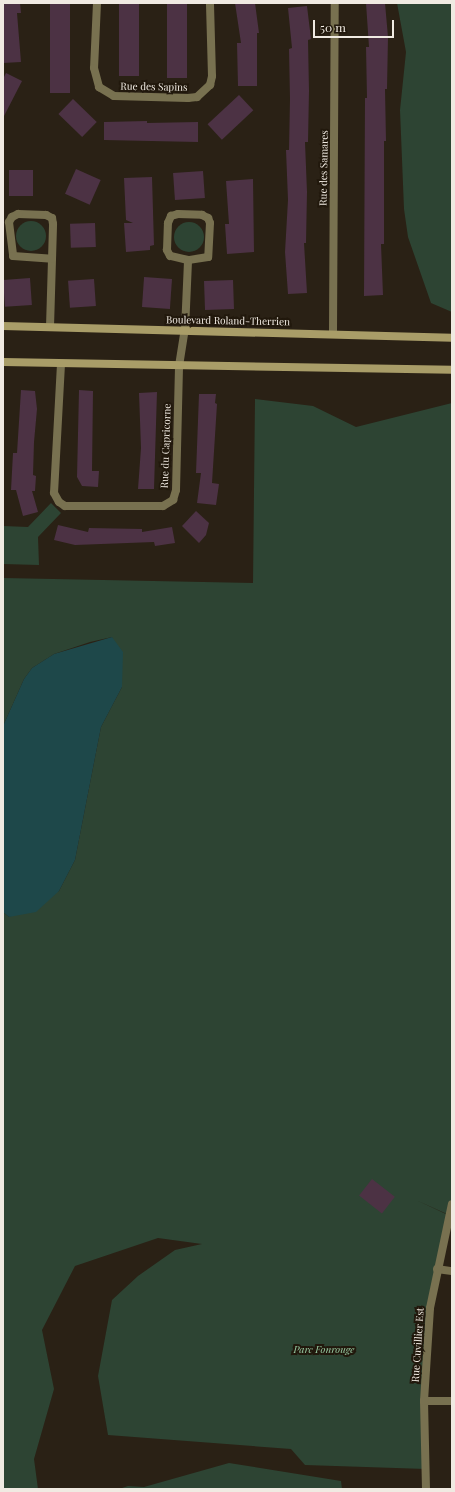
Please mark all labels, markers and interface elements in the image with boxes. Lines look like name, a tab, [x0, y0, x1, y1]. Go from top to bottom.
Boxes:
scale bar	[315, 12, 396, 38]
text: 50 m	[320, 19, 346, 35]
street label: Rue des Sapins	[120, 80, 188, 94]
street label: Rue des Samares	[317, 130, 331, 206]
street label: Boulevard Roland-Therrien	[166, 314, 290, 328]
street label: Rue du Capricorne	[159, 403, 173, 489]
street label: Rue Cuvillier Est	[409, 1307, 427, 1383]
park label: Parc Fonrouge	[293, 1344, 355, 1356]

